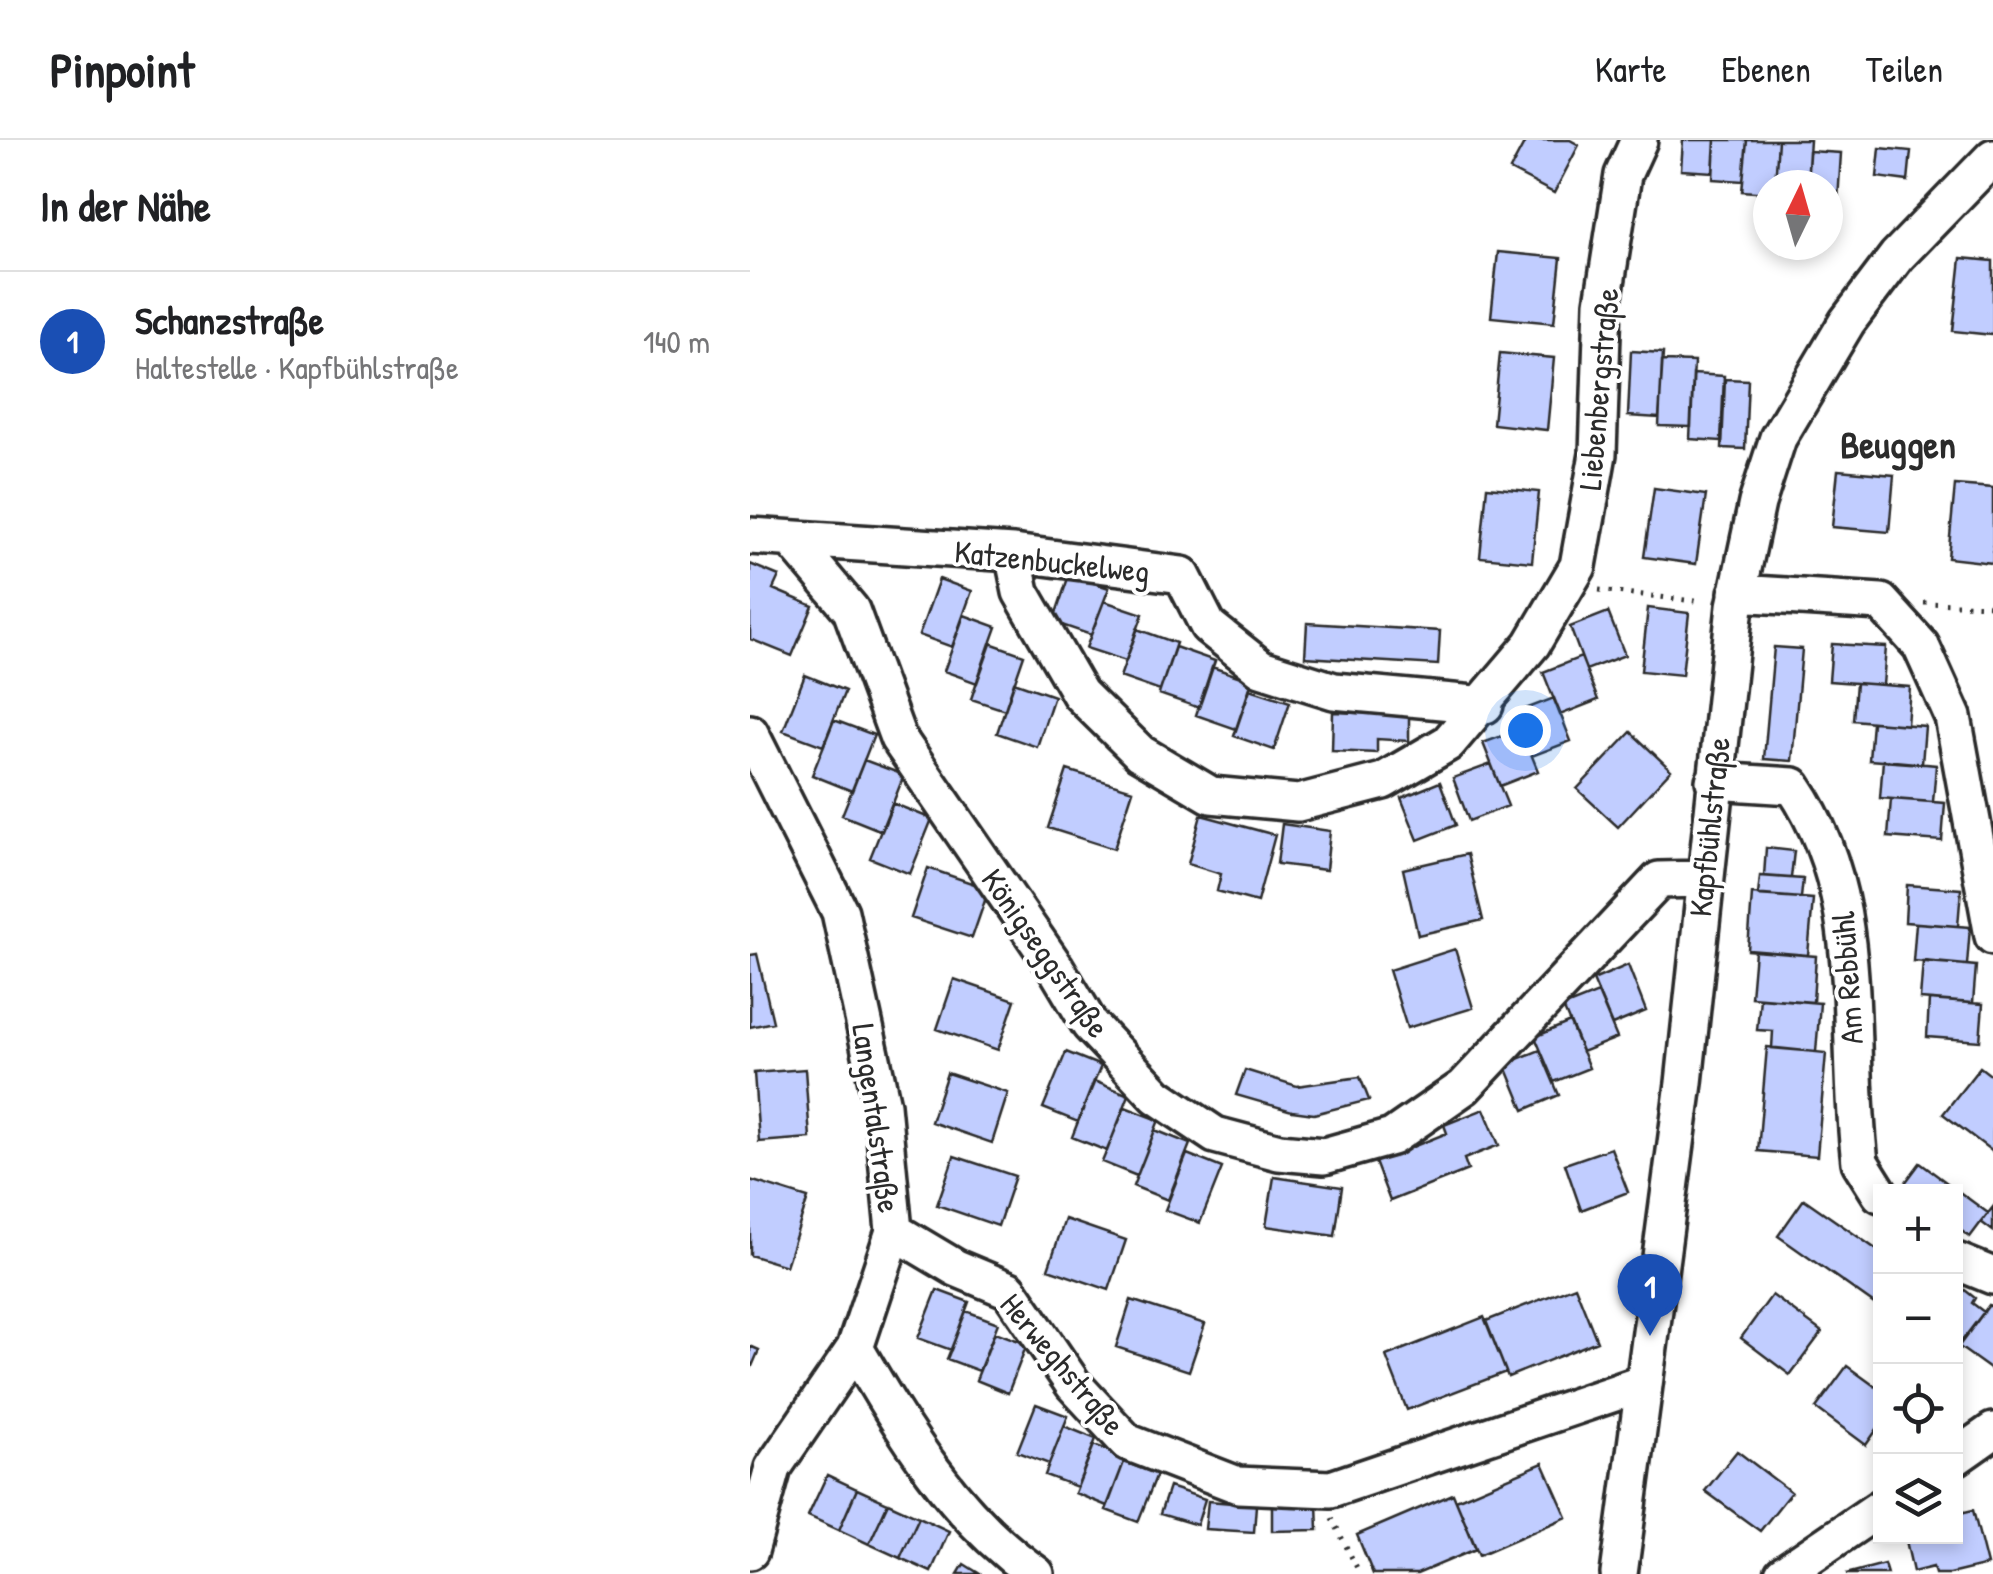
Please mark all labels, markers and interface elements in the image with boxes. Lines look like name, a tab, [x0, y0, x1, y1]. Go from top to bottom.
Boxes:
text: Pinpoint	[50, 37, 194, 102]
text: Karte	[1595, 46, 1666, 93]
text: Ebenen	[1721, 46, 1811, 93]
text: Teilen	[1866, 46, 1943, 93]
north arrow	[1753, 170, 1843, 260]
text: In der Nähe	[40, 177, 211, 234]
street label: Liebenbergstraße	[1568, 286, 1628, 492]
text: Schanzstraße	[135, 294, 324, 346]
text: 1	[67, 320, 78, 363]
text: 140 m	[643, 320, 710, 363]
text: Haltestelle · Kapfbühlstraße	[135, 346, 459, 389]
district label: Beuggen	[1840, 418, 1956, 471]
street label: Katzenbuckelweg	[952, 529, 1152, 593]
your location	[1500, 705, 1551, 756]
street label: Kapfbühlstraße	[1678, 735, 1740, 919]
street label: Königseggstraße	[972, 860, 1120, 1046]
street label: Am Rebbühl	[1821, 910, 1873, 1046]
street label: Langentalstraße	[842, 1021, 912, 1215]
map controls	[1873, 1184, 1963, 1544]
button: +	[1873, 1184, 1963, 1274]
pin: 1	[1618, 1254, 1682, 1336]
button: −	[1873, 1274, 1963, 1364]
street label: Herweghstraße	[991, 1284, 1135, 1444]
button: locate	[1873, 1364, 1963, 1454]
button: layers	[1873, 1454, 1963, 1544]

